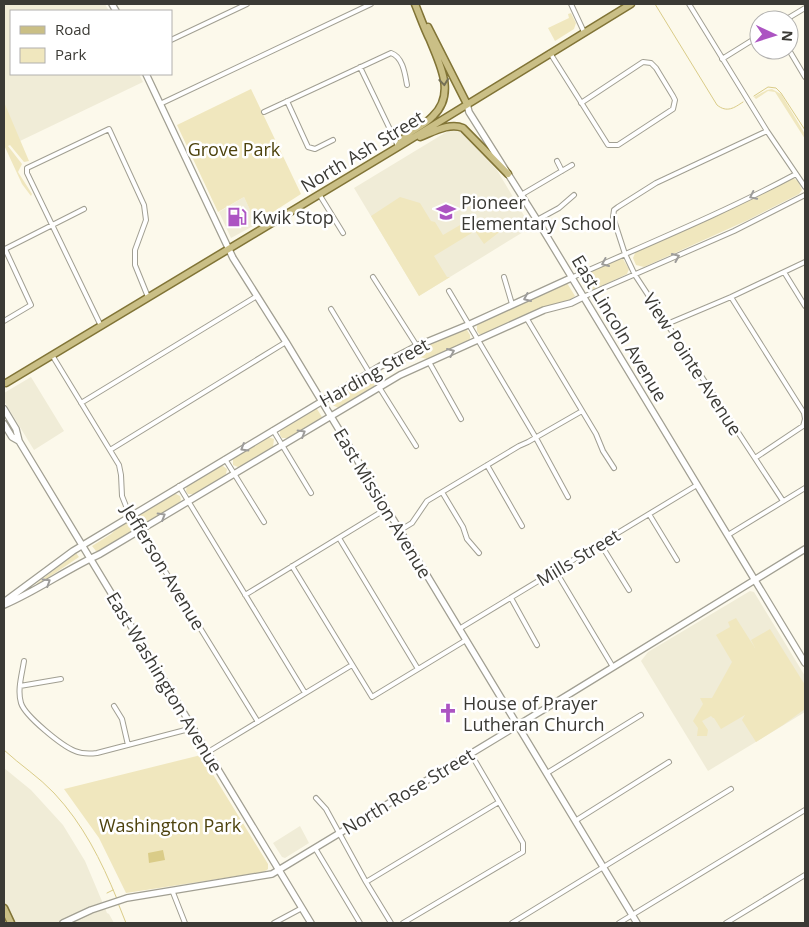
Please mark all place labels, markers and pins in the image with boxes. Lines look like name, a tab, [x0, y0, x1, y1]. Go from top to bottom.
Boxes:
place label: Pioneer Elementary School	[461, 190, 617, 235]
school or university icon: Pioneer Elementary School	[435, 201, 457, 223]
place label: Kwik Stop	[252, 205, 334, 229]
fuel station icon: Kwik Stop	[226, 206, 248, 228]
place label: House of Prayer Lutheran Church	[463, 691, 605, 736]
church icon: House of Prayer Lutheran Church	[437, 702, 459, 724]

